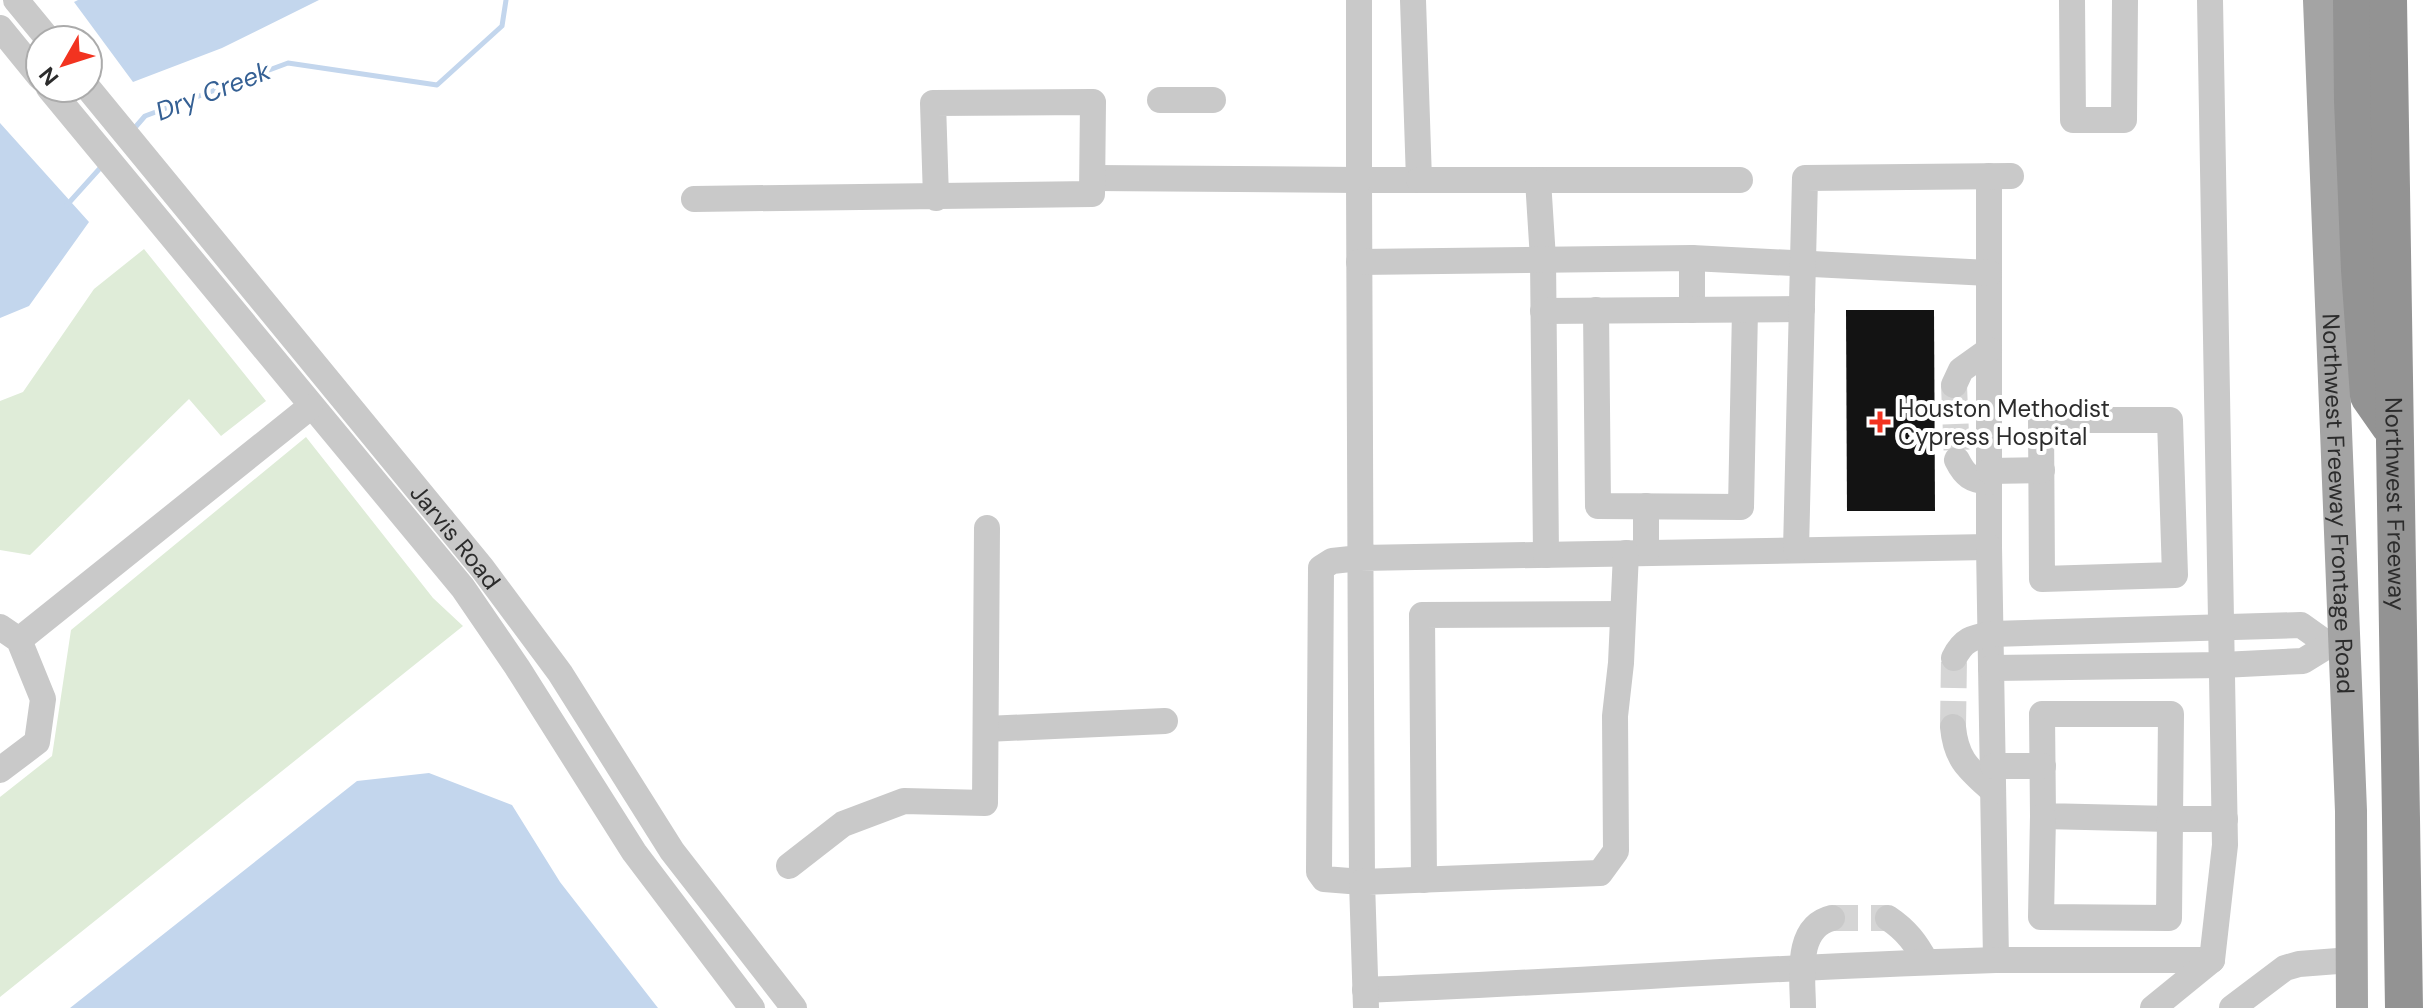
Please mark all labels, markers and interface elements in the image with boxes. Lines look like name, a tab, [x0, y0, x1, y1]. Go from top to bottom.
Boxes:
north arrow	[24, 24, 104, 104]
water label: Dry Creek	[151, 53, 276, 128]
text: N	[33, 61, 65, 92]
street label: Northwest Freeway Frontage Road	[2316, 313, 2362, 695]
place label: Houston Methodist Cypress Hospital	[1898, 393, 2110, 452]
street label: Northwest Freeway	[2379, 397, 2413, 611]
marker: Houston Methodist Cypress Hospital	[1869, 411, 1891, 433]
street label: Jarvis Road	[404, 477, 508, 595]

